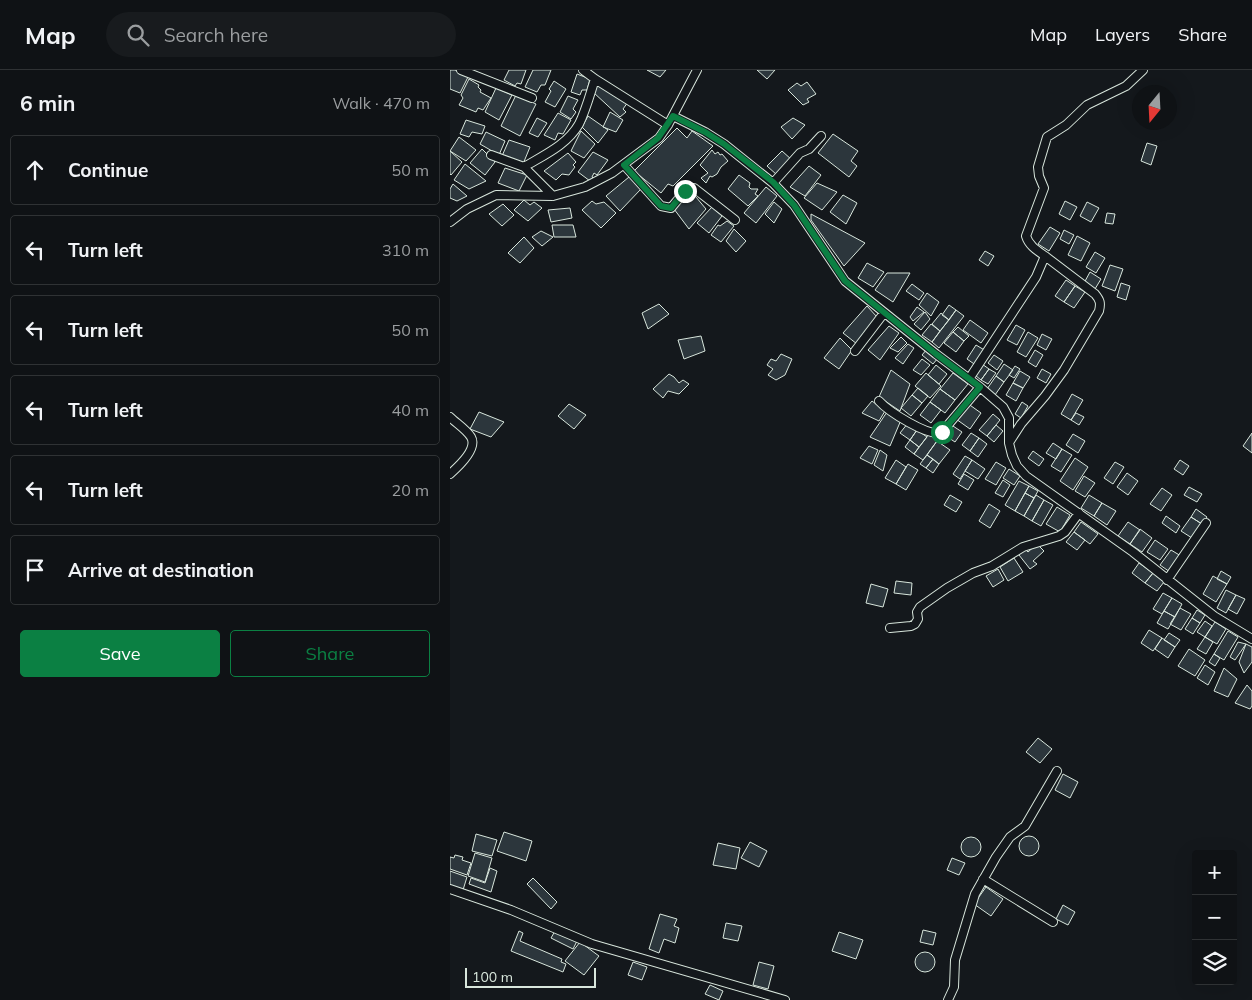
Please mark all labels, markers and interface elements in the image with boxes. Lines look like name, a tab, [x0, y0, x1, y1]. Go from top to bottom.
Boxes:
search box	[106, 12, 456, 57]
text: Map	[25, 20, 76, 50]
icon: search	[124, 21, 152, 49]
text: Search here	[164, 23, 268, 47]
text: Map	[1030, 23, 1067, 46]
text: Layers	[1095, 23, 1150, 46]
text: Share	[1178, 23, 1227, 46]
north arrow	[1132, 85, 1177, 130]
text: 6 min	[20, 90, 75, 116]
text: Walk · 470 m	[332, 93, 430, 113]
icon: ahead	[21, 156, 49, 184]
text: Continue	[68, 158, 148, 182]
text: 50 m	[392, 160, 429, 180]
route end	[674, 180, 697, 203]
icon: left	[21, 236, 49, 264]
text: Turn left	[68, 238, 143, 262]
text: 310 m	[382, 240, 429, 260]
icon: left	[21, 316, 49, 344]
text: Turn left	[68, 318, 143, 342]
text: 50 m	[392, 320, 429, 340]
icon: left	[21, 396, 49, 424]
text: Turn left	[68, 398, 143, 422]
text: 40 m	[392, 400, 429, 420]
route start	[931, 421, 954, 444]
icon: left	[21, 476, 49, 504]
text: Turn left	[68, 478, 143, 502]
text: 20 m	[392, 480, 429, 500]
icon: arrive	[21, 556, 49, 584]
text: Arrive at destination	[68, 558, 254, 582]
button: Save	[20, 630, 220, 677]
button: Share	[230, 630, 430, 677]
map controls	[1192, 850, 1237, 985]
button: +	[1192, 850, 1237, 895]
button: −	[1192, 895, 1237, 940]
button: layers	[1192, 940, 1237, 985]
scale bar	[465, 965, 596, 988]
text: 100 m	[472, 968, 513, 986]

